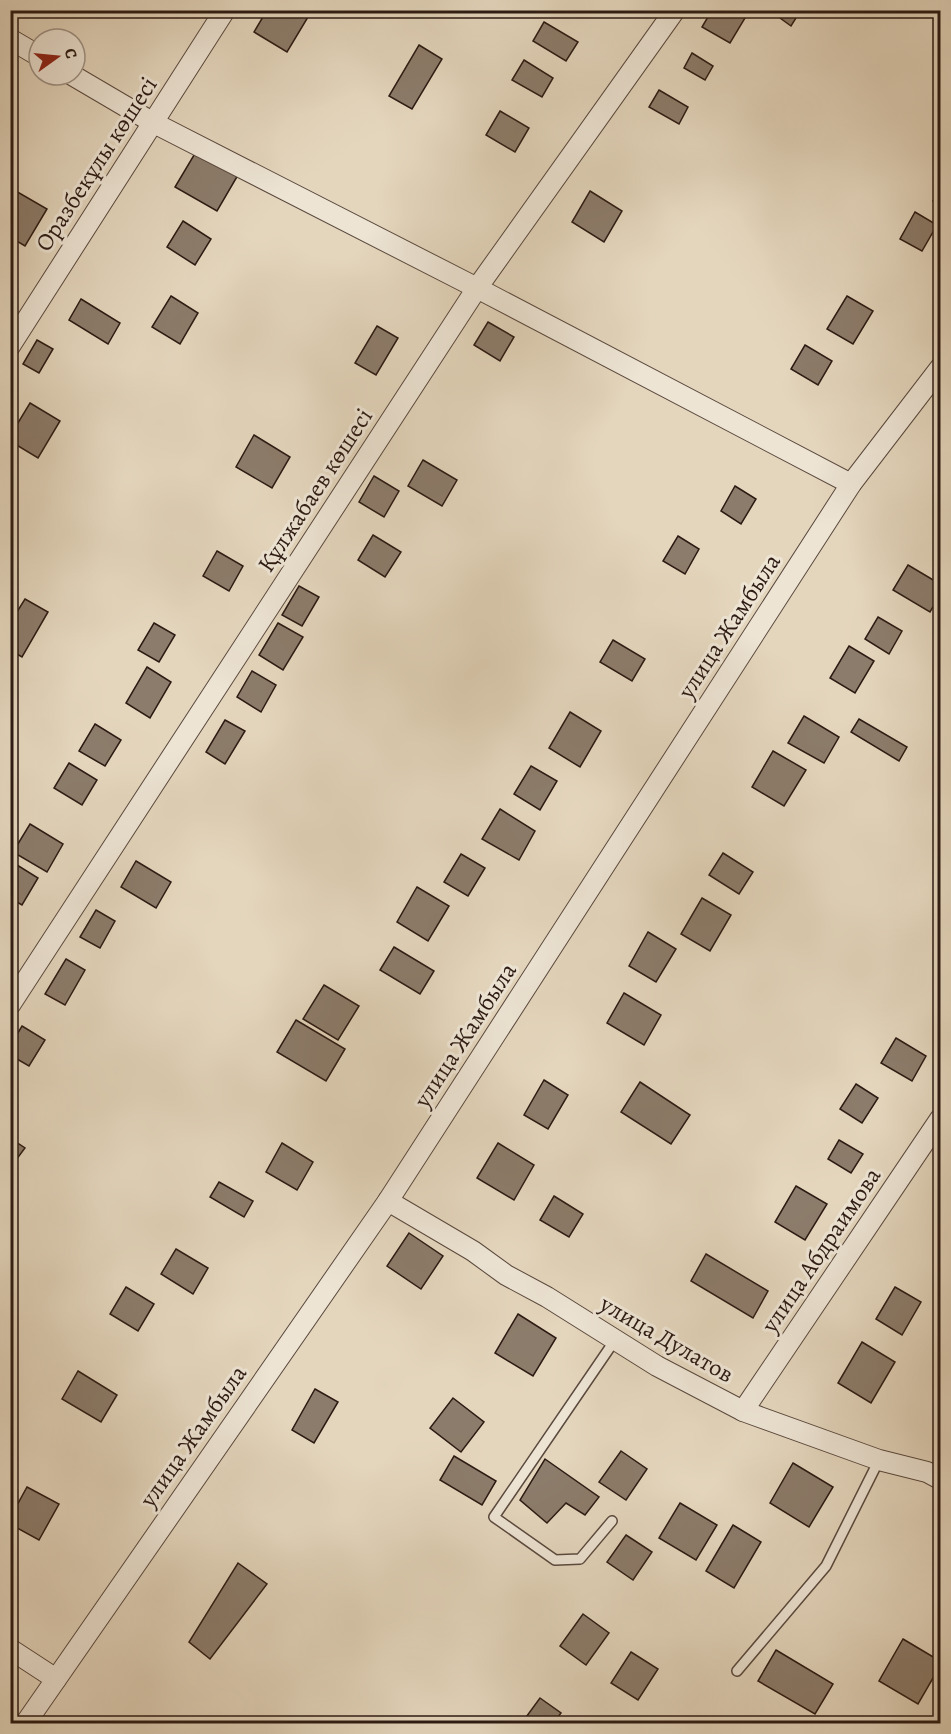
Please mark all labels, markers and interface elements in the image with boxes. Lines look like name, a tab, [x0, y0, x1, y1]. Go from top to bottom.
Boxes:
north arrow	[27, 27, 87, 87]
text: С	[59, 46, 82, 61]
street label: Оразбекұлы көшесі	[28, 71, 164, 257]
street label: Құлжабаев көшесі	[250, 402, 380, 578]
street label: улица Жамбыла	[670, 547, 788, 705]
street label: улица Жамбыла	[406, 956, 524, 1114]
street label: улица Абдраимова	[753, 1161, 888, 1340]
street label: улица Дулатов	[593, 1287, 740, 1390]
street label: улица Жамбыла	[132, 1359, 254, 1514]

